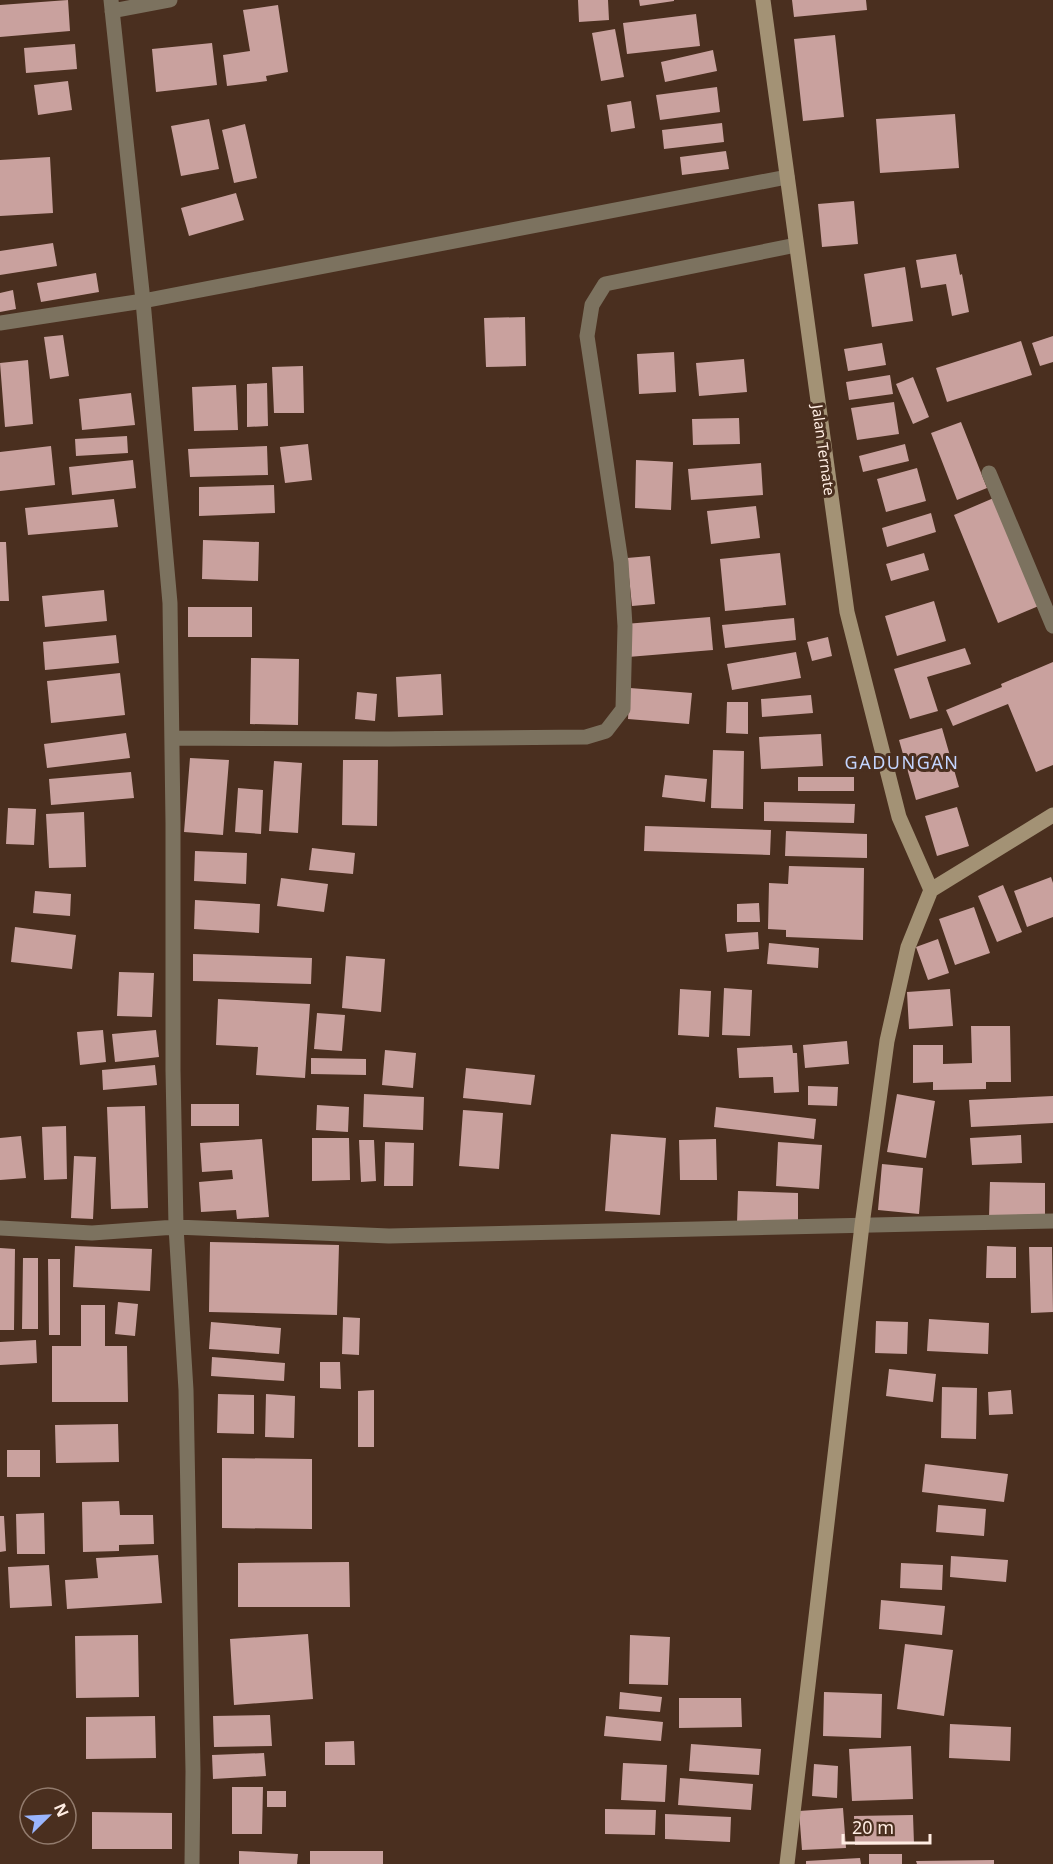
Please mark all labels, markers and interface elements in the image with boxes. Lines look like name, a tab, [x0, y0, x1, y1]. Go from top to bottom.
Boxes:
street label: Jalan Ternate	[807, 401, 840, 497]
district label: GADUNGAN	[845, 750, 959, 774]
north arrow	[18, 1786, 78, 1846]
text: N	[49, 1799, 74, 1820]
scale bar	[843, 1807, 930, 1845]
text: 20 m	[852, 1815, 894, 1839]

